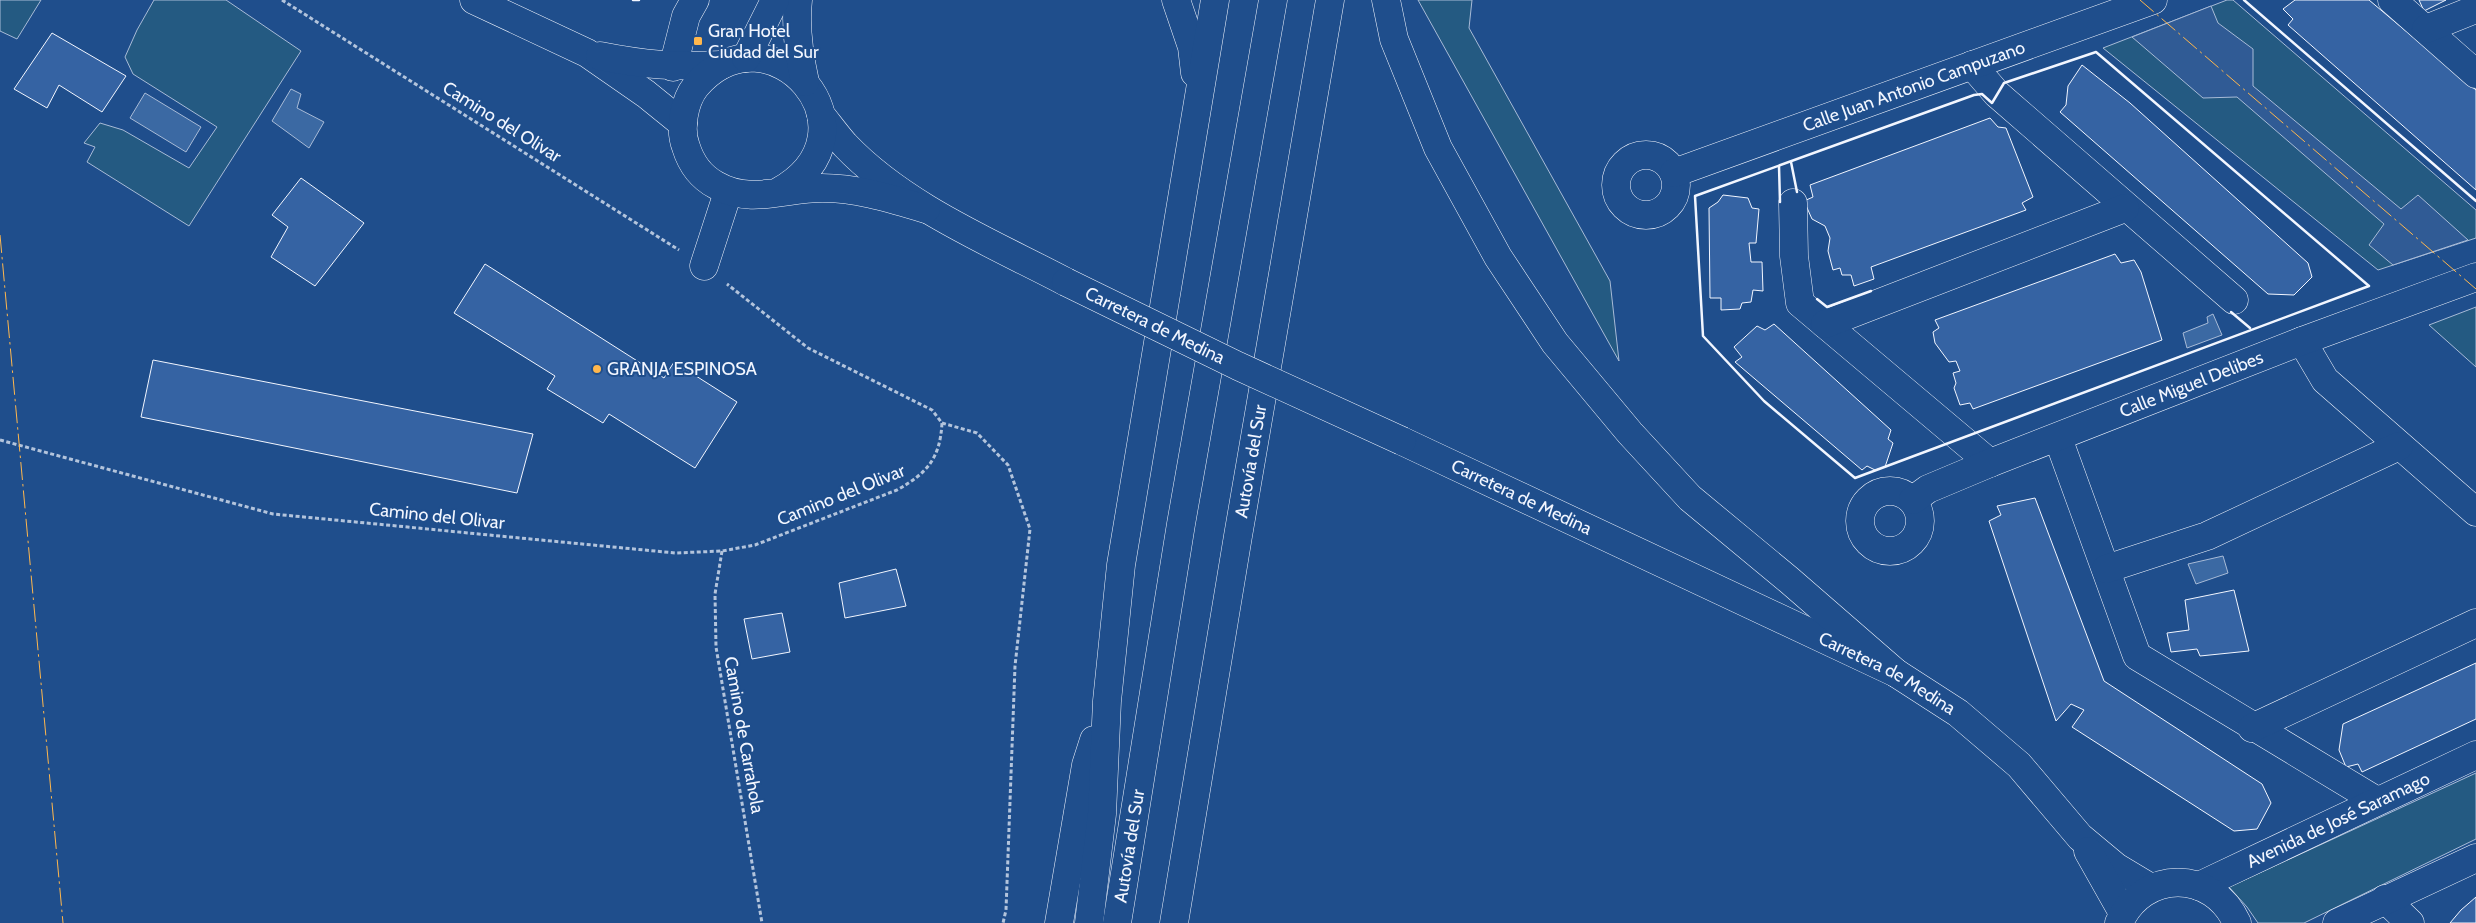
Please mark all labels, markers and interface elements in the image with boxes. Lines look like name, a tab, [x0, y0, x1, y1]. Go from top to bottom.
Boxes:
place label: Gran Hotel Ciudad del Sur	[708, 20, 819, 63]
marker: Gran Hotel Ciudad del Sur	[692, 35, 704, 47]
street label: Calle Juan Antonio Campuzano	[1800, 36, 2028, 137]
street label: Camino del Olivar	[439, 77, 566, 167]
street label: Carretera de Medina	[1081, 282, 1229, 369]
street label: Calle Miguel Delibes	[2116, 346, 2266, 422]
place label: GRANJA ESPINOSA	[607, 358, 757, 380]
marker: GRANJA ESPINOSA	[591, 363, 603, 375]
street label: Autovía del Sur	[1230, 403, 1271, 520]
street label: Carretera de Medina	[1448, 455, 1596, 540]
street label: Camino del Olivar	[774, 459, 908, 531]
street label: Camino del Olivar	[368, 498, 506, 534]
street label: Carretera de Medina	[1815, 627, 1960, 720]
street label: Camino de Carrahola	[719, 655, 769, 815]
street label: Avenida de José Saramago	[2243, 767, 2433, 873]
street label: Autovía del Sur	[1109, 787, 1149, 904]

